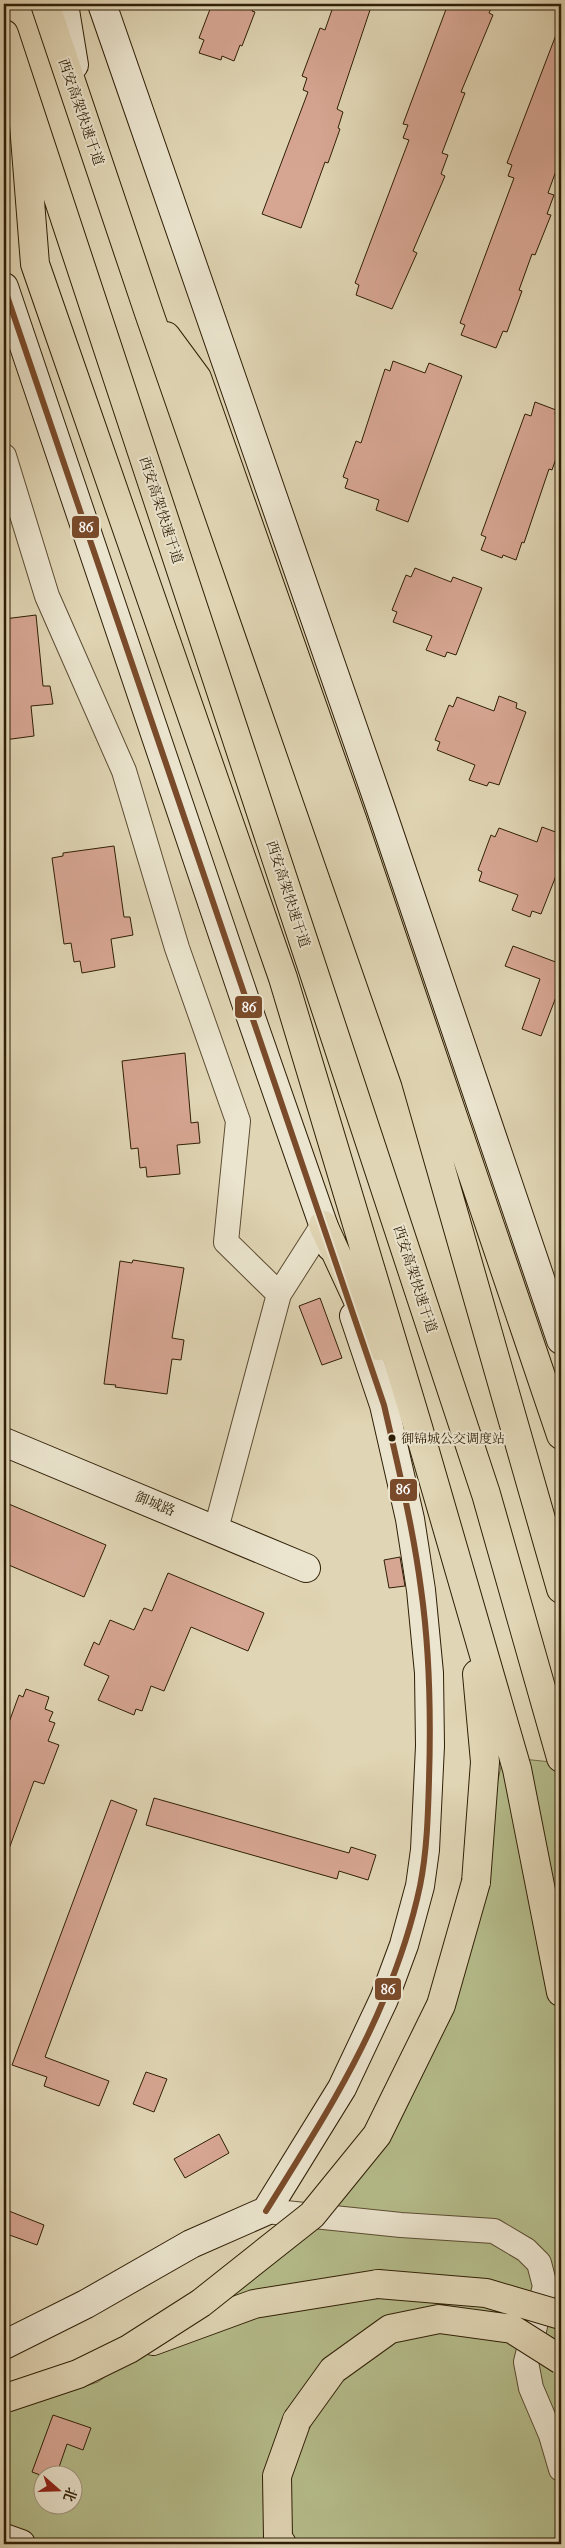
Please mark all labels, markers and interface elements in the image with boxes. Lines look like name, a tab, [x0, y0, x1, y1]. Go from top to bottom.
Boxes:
street label: 西安高架快速干道	[55, 56, 107, 168]
street label: 西安高架快速干道	[136, 454, 186, 566]
line badge: 86	[71, 515, 100, 539]
text: 86	[79, 519, 94, 536]
street label: 西安高架快速干道	[263, 838, 313, 950]
line badge: 86	[234, 995, 263, 1019]
text: 86	[242, 999, 257, 1016]
street label: 西安高架快速干道	[390, 1223, 440, 1335]
place label: 御锦城公交调度站	[401, 1431, 505, 1446]
marker: 御锦城公交调度站	[387, 1433, 397, 1443]
line badge: 86	[389, 1478, 418, 1502]
text: 86	[396, 1481, 411, 1498]
street label: 御城路	[132, 1488, 178, 1520]
line badge: 86	[374, 1977, 402, 2001]
text: 86	[381, 1981, 396, 1998]
north arrow	[32, 2466, 82, 2516]
text: 北	[59, 2485, 80, 2504]

